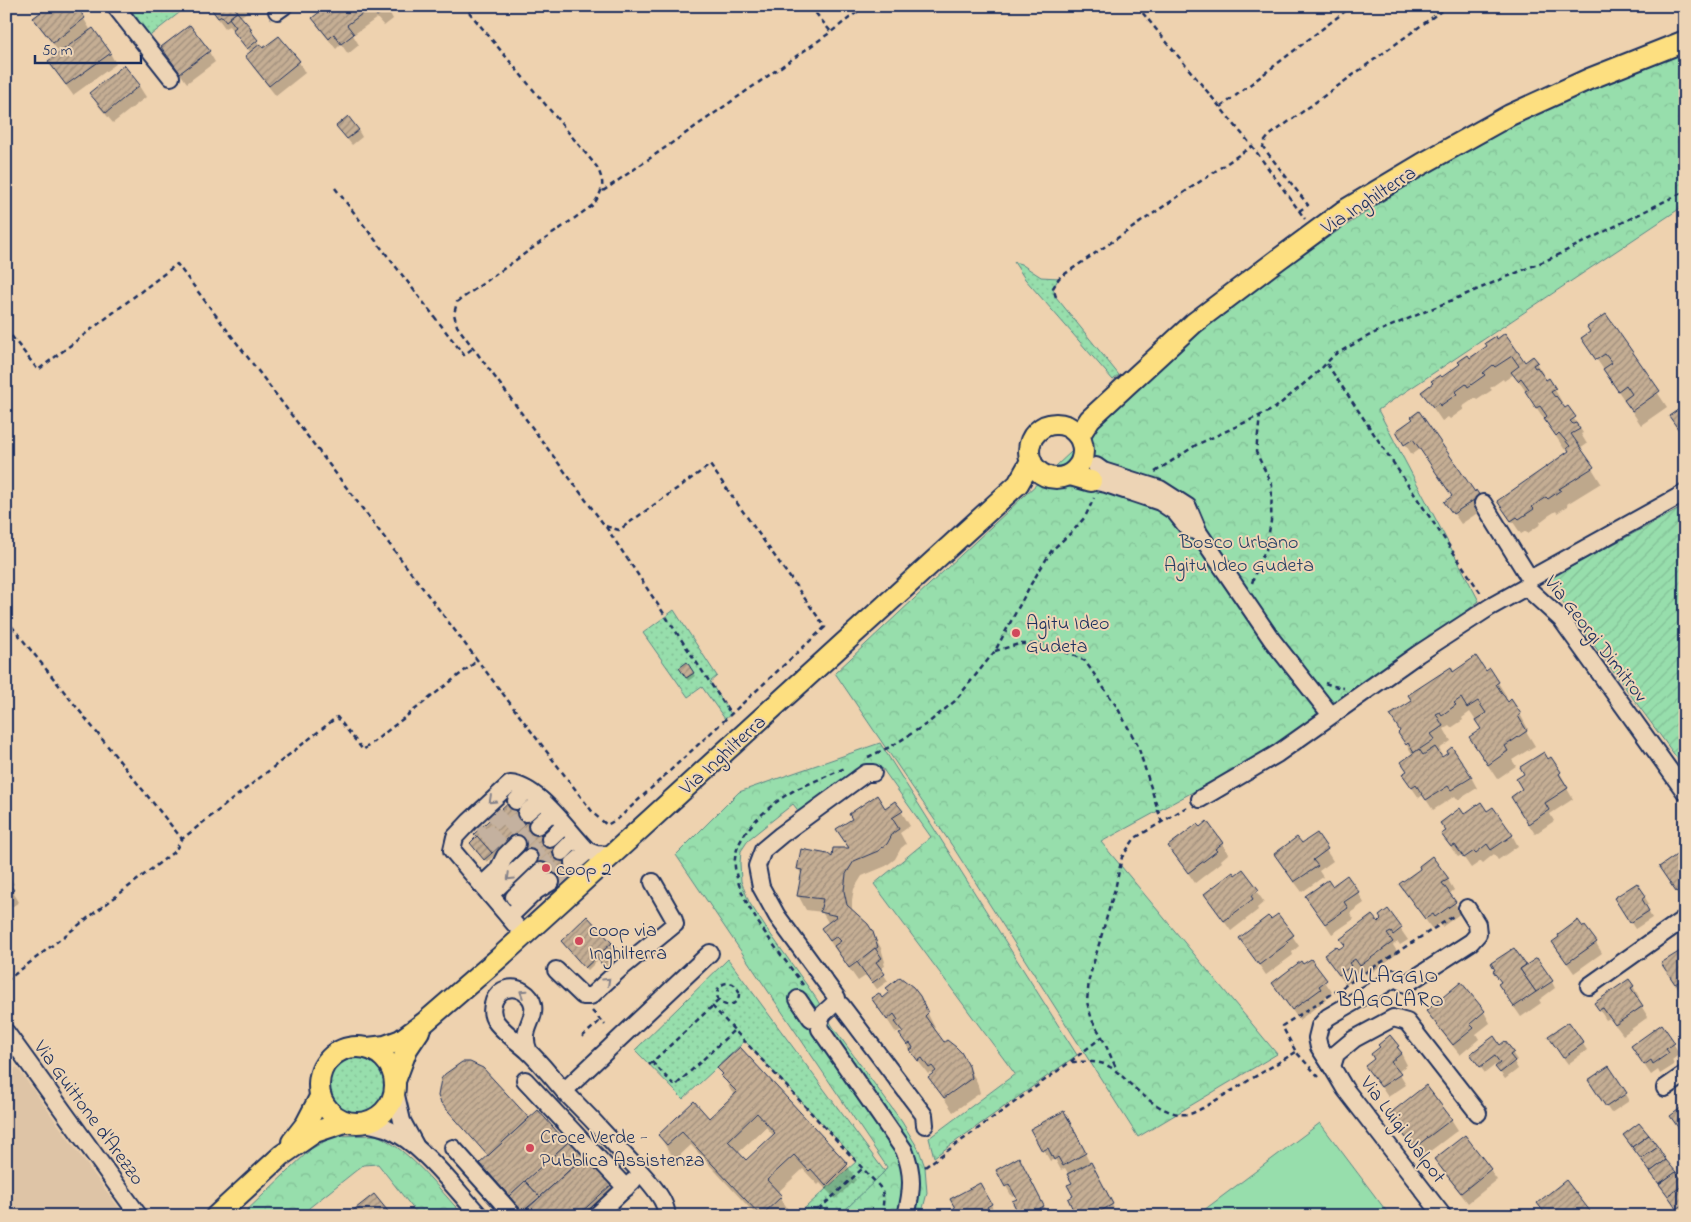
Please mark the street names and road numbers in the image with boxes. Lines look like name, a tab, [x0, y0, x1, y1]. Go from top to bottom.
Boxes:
street label: Via Inghilterra	[1315, 160, 1423, 244]
street label: Via Georgi Dimitrov	[1535, 569, 1654, 710]
street label: Via Inghilterra	[673, 709, 774, 804]
street label: Via Guittone d'Arezzo	[25, 1034, 151, 1192]
street label: Via Luigi Walpot	[1351, 1070, 1452, 1191]

